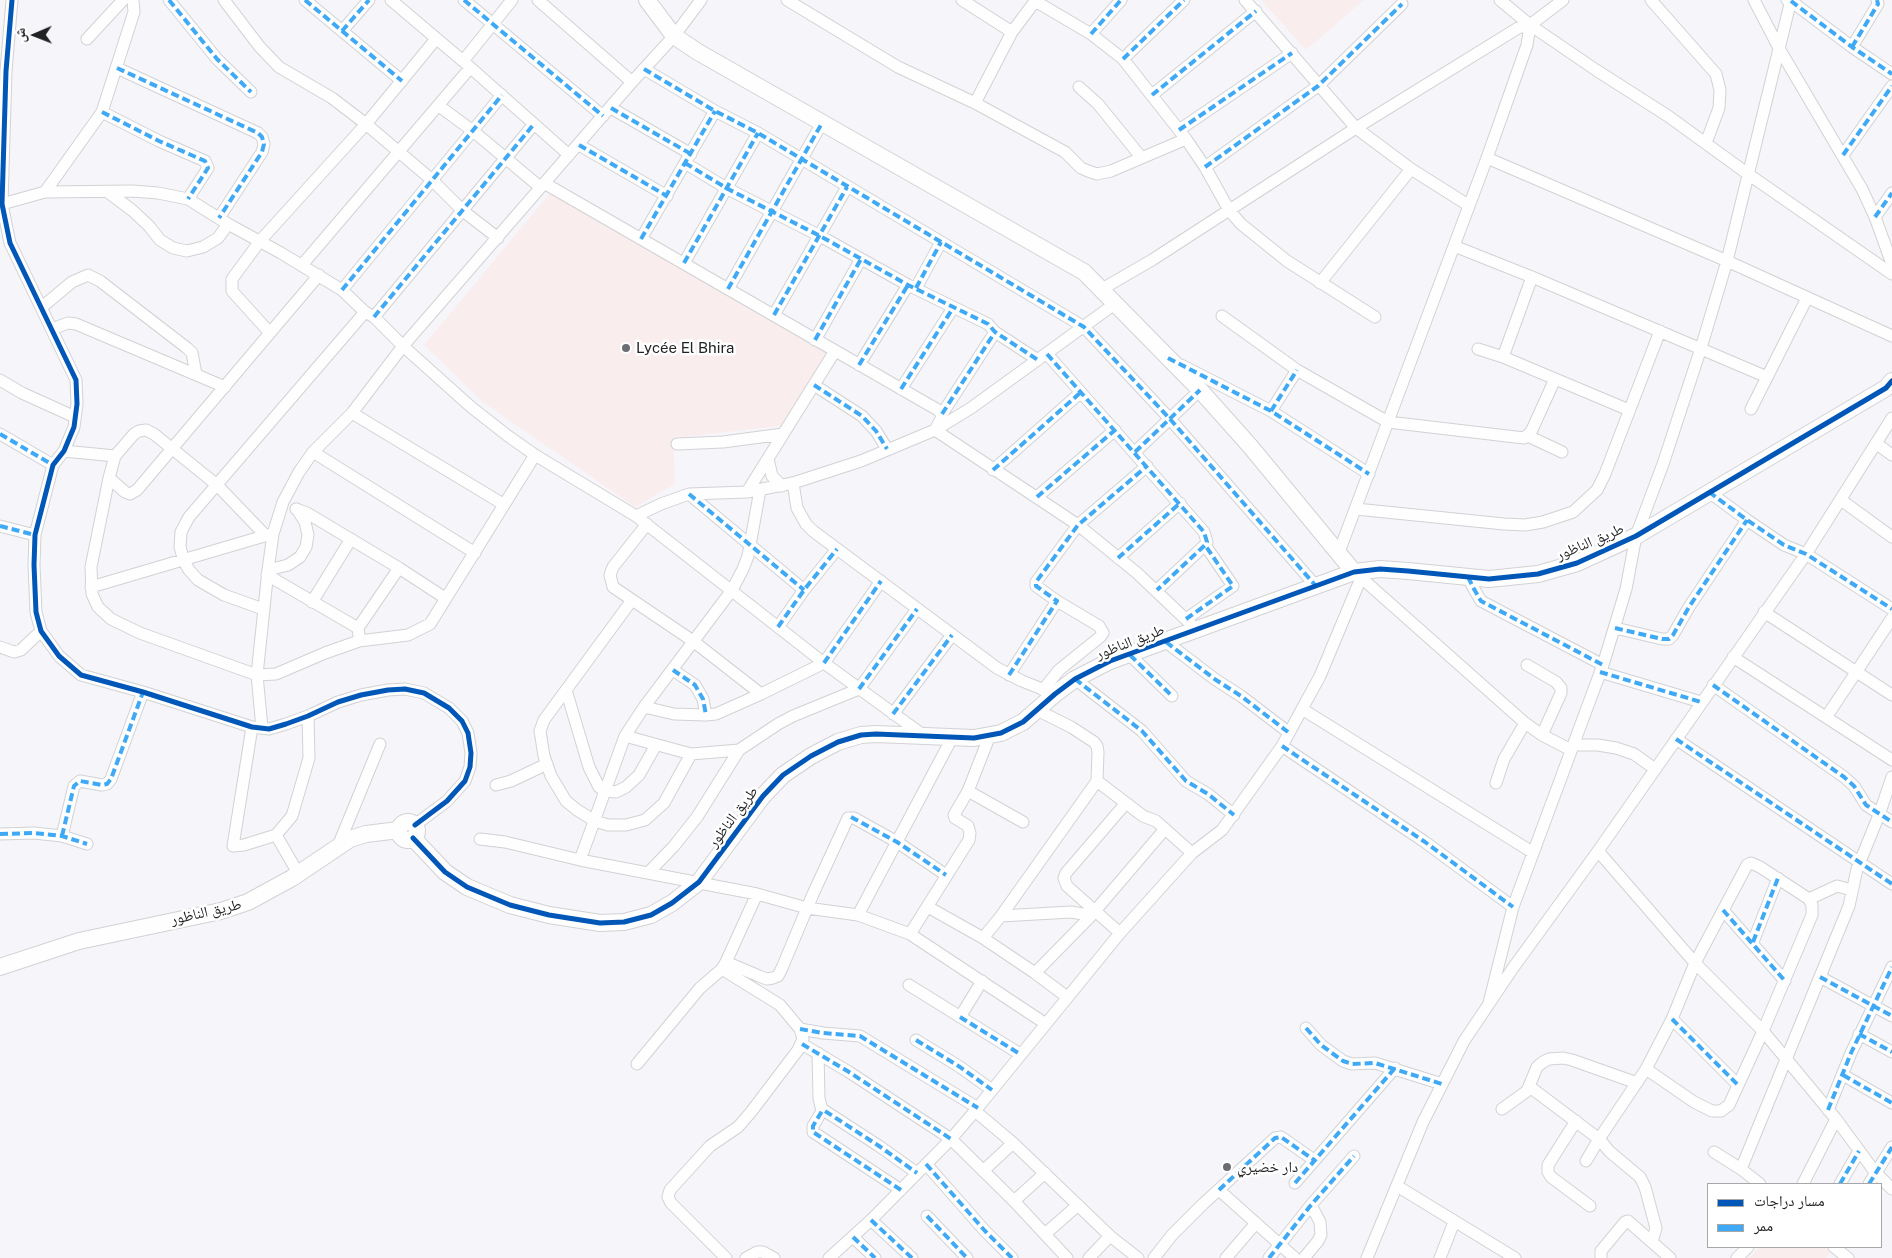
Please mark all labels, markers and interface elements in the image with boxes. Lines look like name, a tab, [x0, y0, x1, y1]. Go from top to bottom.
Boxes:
north arrow	[10, 10, 60, 60]
text: ش	[12, 28, 28, 43]
place label: Lycée El Bhira	[636, 339, 734, 357]
marker: Lycée El Bhira	[620, 342, 632, 354]
street label: طريق الناظور	[1553, 520, 1627, 564]
street label: طريق الناظور	[1093, 621, 1167, 663]
street label: طريق الناظور	[704, 783, 762, 851]
street label: طريق الناظور	[169, 895, 243, 929]
place label: دار خضيري	[1237, 1158, 1298, 1176]
marker: دار خضيري	[1221, 1161, 1233, 1173]
legend	[1707, 1183, 1882, 1248]
text: مسار دراجات	[1754, 1192, 1825, 1209]
text: ممر	[1754, 1217, 1773, 1234]

